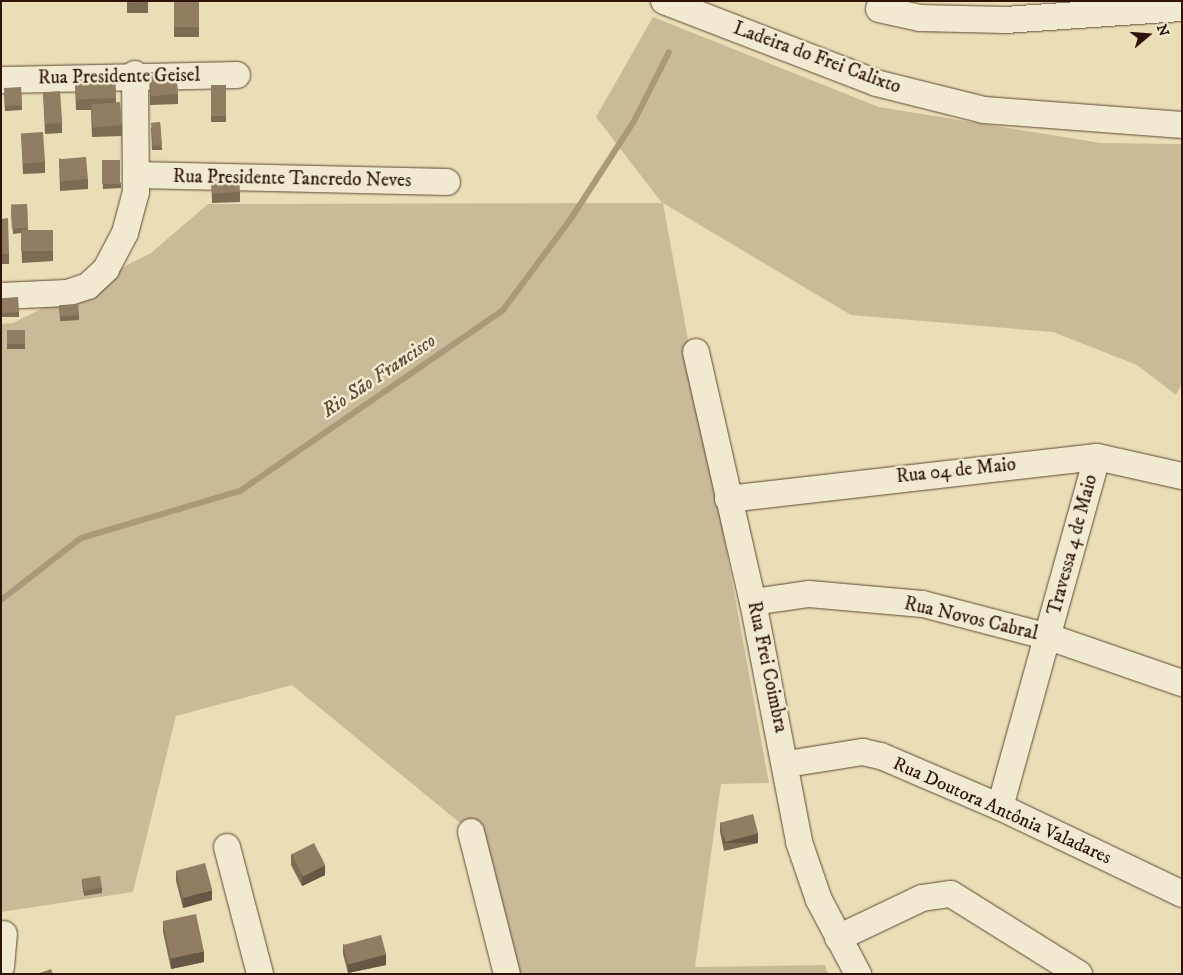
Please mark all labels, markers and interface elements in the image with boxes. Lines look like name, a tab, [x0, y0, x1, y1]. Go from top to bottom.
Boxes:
north arrow	[1123, 10, 1173, 60]
street label: Ladeira do Frei Calixto	[730, 17, 904, 99]
text: N	[1152, 22, 1173, 39]
street label: Rua Presidente Geisel	[38, 64, 200, 90]
street label: Rua Presidente Tancredo Neves	[173, 166, 411, 192]
water label: Rio São Francisco	[317, 329, 441, 423]
street label: Rua 04 de Maio	[895, 453, 1017, 489]
street label: Travessa 4 de Maio	[1043, 472, 1103, 618]
street label: Rua Novos Cabral	[902, 593, 1040, 645]
street label: Rua Frei Coimbra	[742, 599, 792, 735]
street label: Rua Doutora Antônia Valadares	[889, 752, 1115, 870]

